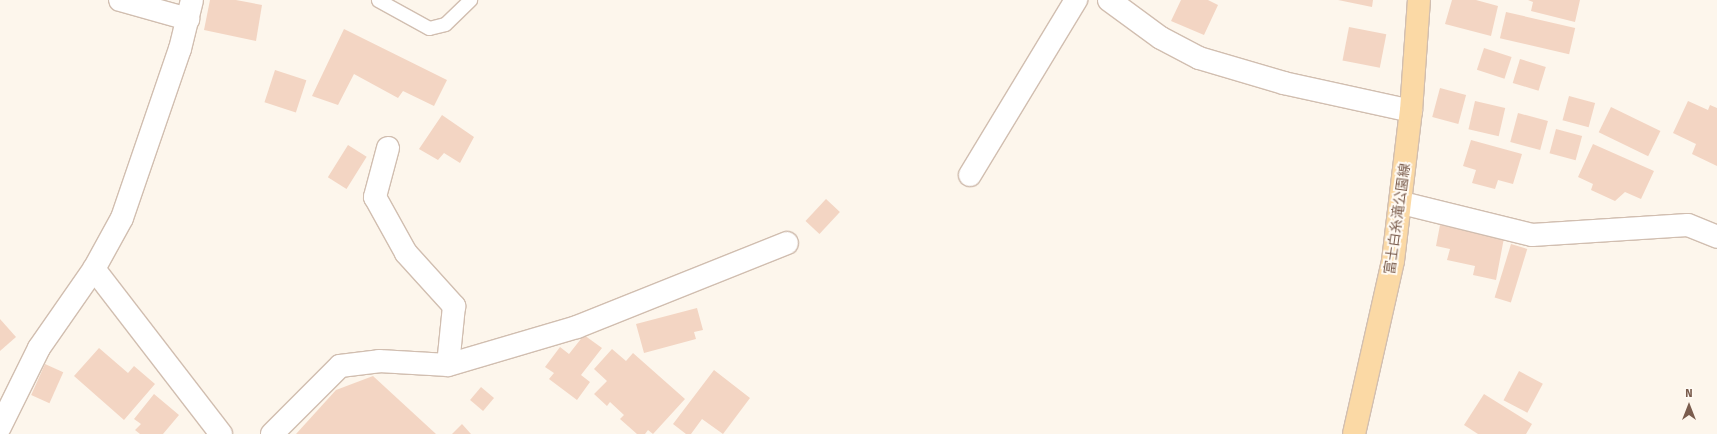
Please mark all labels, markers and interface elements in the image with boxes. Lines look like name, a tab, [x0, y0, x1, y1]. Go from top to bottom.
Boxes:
street label: 富士白糸滝公園線	[1382, 162, 1414, 276]
north arrow	[1669, 386, 1709, 426]
text: N	[1685, 387, 1693, 400]

